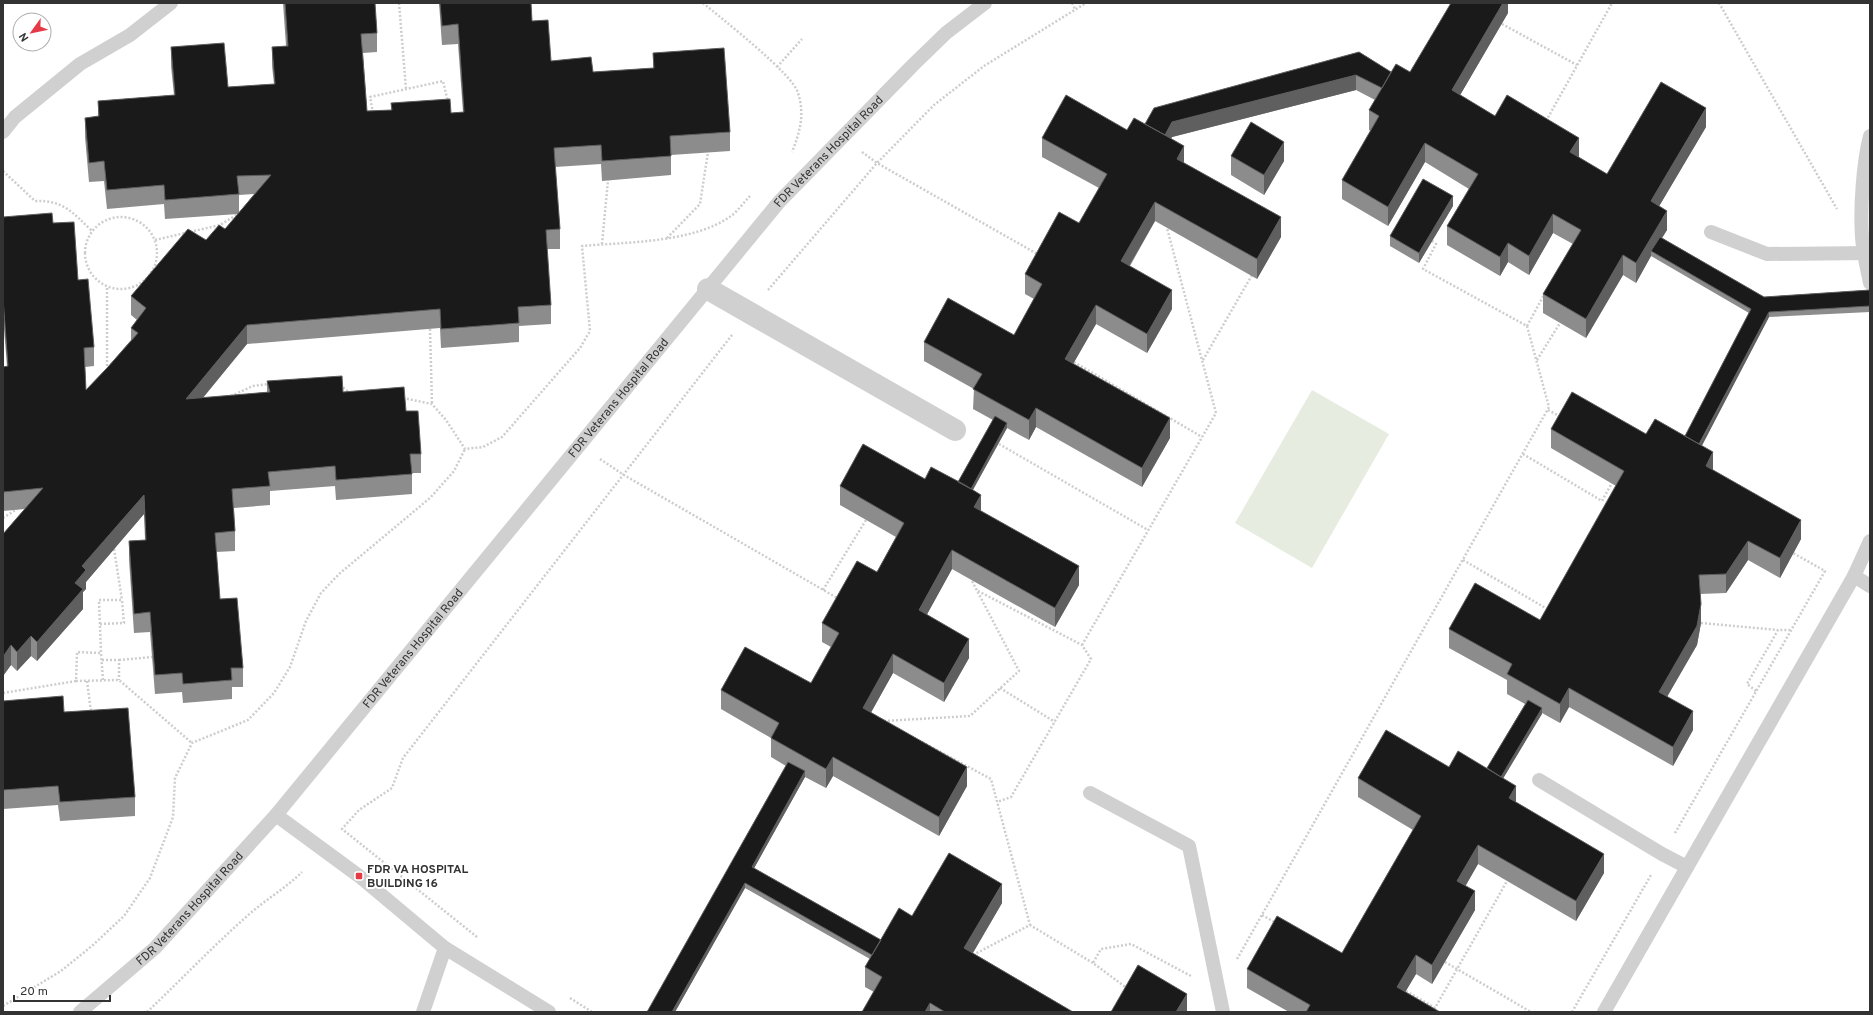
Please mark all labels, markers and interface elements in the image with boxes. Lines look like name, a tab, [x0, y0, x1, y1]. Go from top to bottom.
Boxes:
north arrow	[12, 12, 52, 52]
text: N	[16, 30, 32, 44]
street label: FDR Veterans Hospital Road	[771, 93, 887, 211]
street label: FDR Veterans Hospital Road	[565, 335, 673, 462]
street label: FDR Veterans Hospital Road	[360, 586, 467, 712]
street label: FDR Veterans Hospital Road	[133, 849, 248, 970]
place label: FDR VA HOSPITAL BUILDING 16	[367, 862, 469, 892]
marker: FDR VA HOSPITAL BUILDING 16	[354, 871, 364, 881]
scale bar	[14, 977, 110, 1003]
text: 20 m	[20, 984, 48, 1000]

